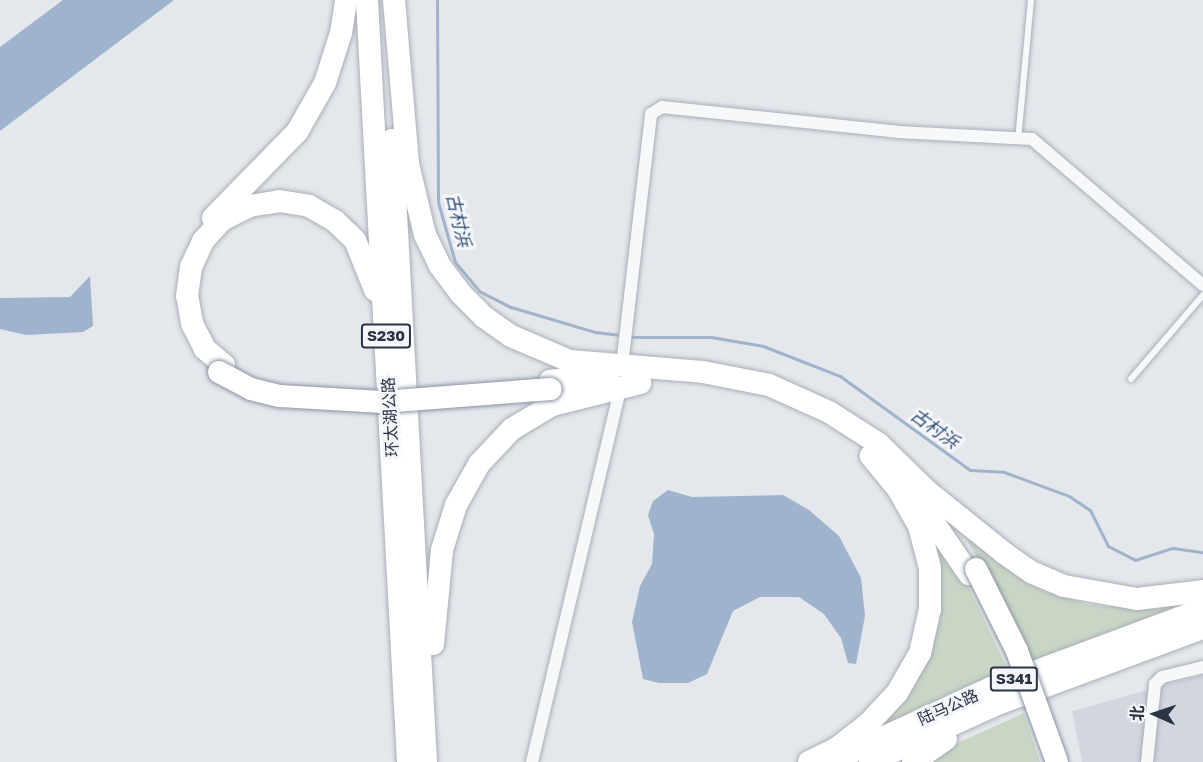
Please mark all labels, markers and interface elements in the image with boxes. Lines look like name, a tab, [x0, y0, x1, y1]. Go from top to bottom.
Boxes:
water label: 古村浜	[442, 191, 476, 249]
road number: S230	[360, 324, 412, 348]
street label: 环太湖公路	[378, 377, 402, 457]
water label: 古村浜	[907, 403, 963, 453]
road number: S341	[988, 667, 1040, 691]
north arrow	[1125, 684, 1185, 744]
street label: 陆马公路	[915, 685, 981, 729]
text: 北	[1127, 705, 1147, 722]

